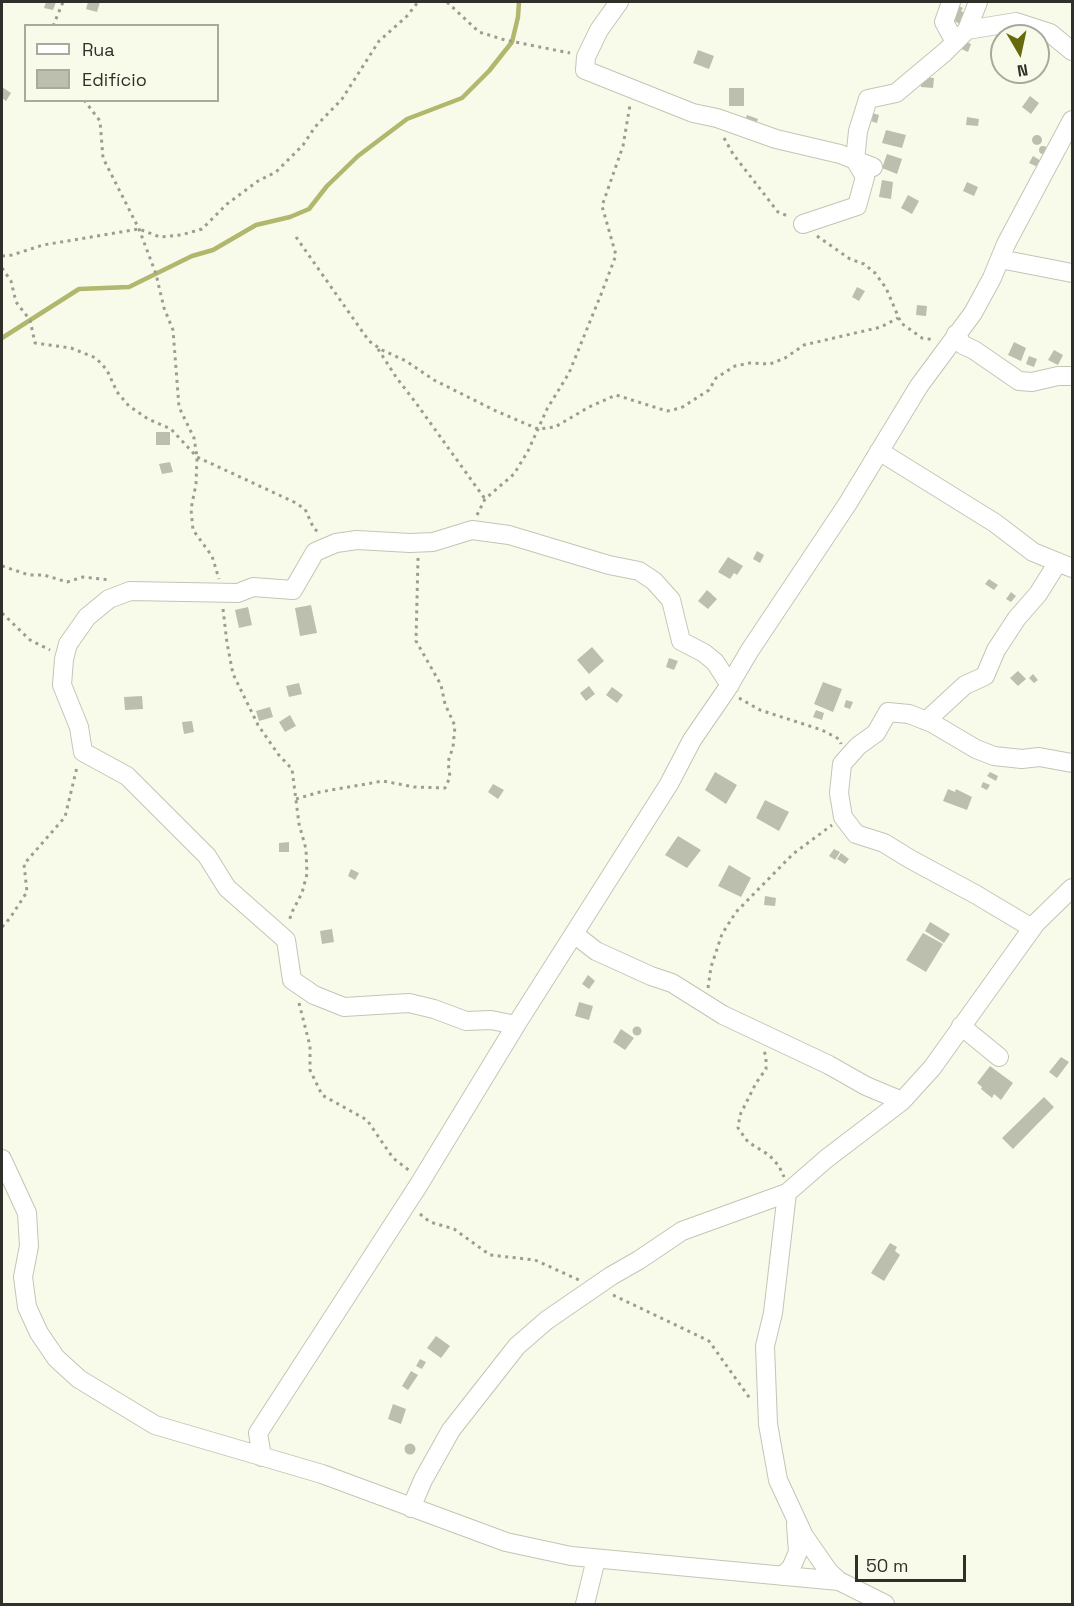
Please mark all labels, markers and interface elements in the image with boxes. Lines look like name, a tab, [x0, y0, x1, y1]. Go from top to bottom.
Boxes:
legend	[24, 24, 219, 102]
north arrow	[990, 24, 1050, 84]
text: Rua	[82, 38, 115, 61]
text: N	[1016, 59, 1030, 82]
text: Edifício	[82, 68, 147, 91]
scale bar	[858, 1543, 969, 1581]
text: 50 m	[866, 1554, 908, 1577]

